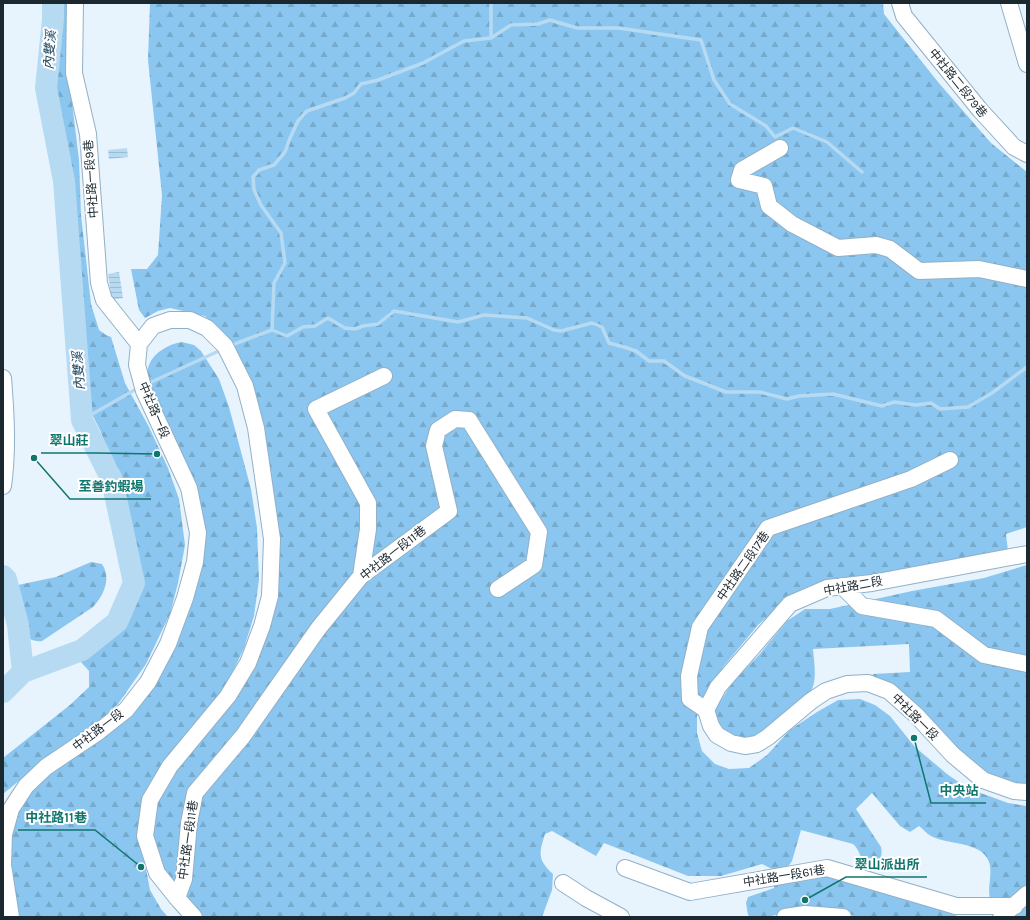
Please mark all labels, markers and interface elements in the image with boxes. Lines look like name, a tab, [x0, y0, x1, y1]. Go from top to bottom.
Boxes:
water label: 內雙溪	[41, 28, 58, 70]
street label: 中社路二段79巷	[926, 46, 990, 120]
street label: 中社路一段9巷	[81, 139, 101, 219]
water label: 內雙溪	[70, 349, 87, 391]
street label: 中社路一段	[136, 380, 172, 440]
callout: 翠山莊	[41, 428, 96, 453]
text: 翠山莊	[49, 433, 89, 448]
callout: 至善釣蝦場	[70, 474, 151, 499]
text: 至善釣蝦場	[78, 479, 144, 494]
street label: 中社路一段11巷	[357, 523, 429, 583]
street label: 中社路二段17巷	[714, 529, 772, 603]
street label: 中社路二段	[822, 574, 884, 598]
street label: 中社路一段	[889, 691, 941, 743]
street label: 中社路一段	[70, 706, 126, 754]
callout: 中央站	[931, 778, 986, 803]
text: 中央站	[939, 783, 979, 798]
street label: 中社路一段11巷	[176, 799, 200, 881]
callout: 中社路11巷	[18, 805, 95, 830]
text: 中社路11巷	[25, 810, 88, 825]
callout: 翠山派出所	[846, 852, 927, 877]
text: 翠山派出所	[854, 857, 920, 872]
street label: 中社路一段61巷	[742, 863, 826, 889]

